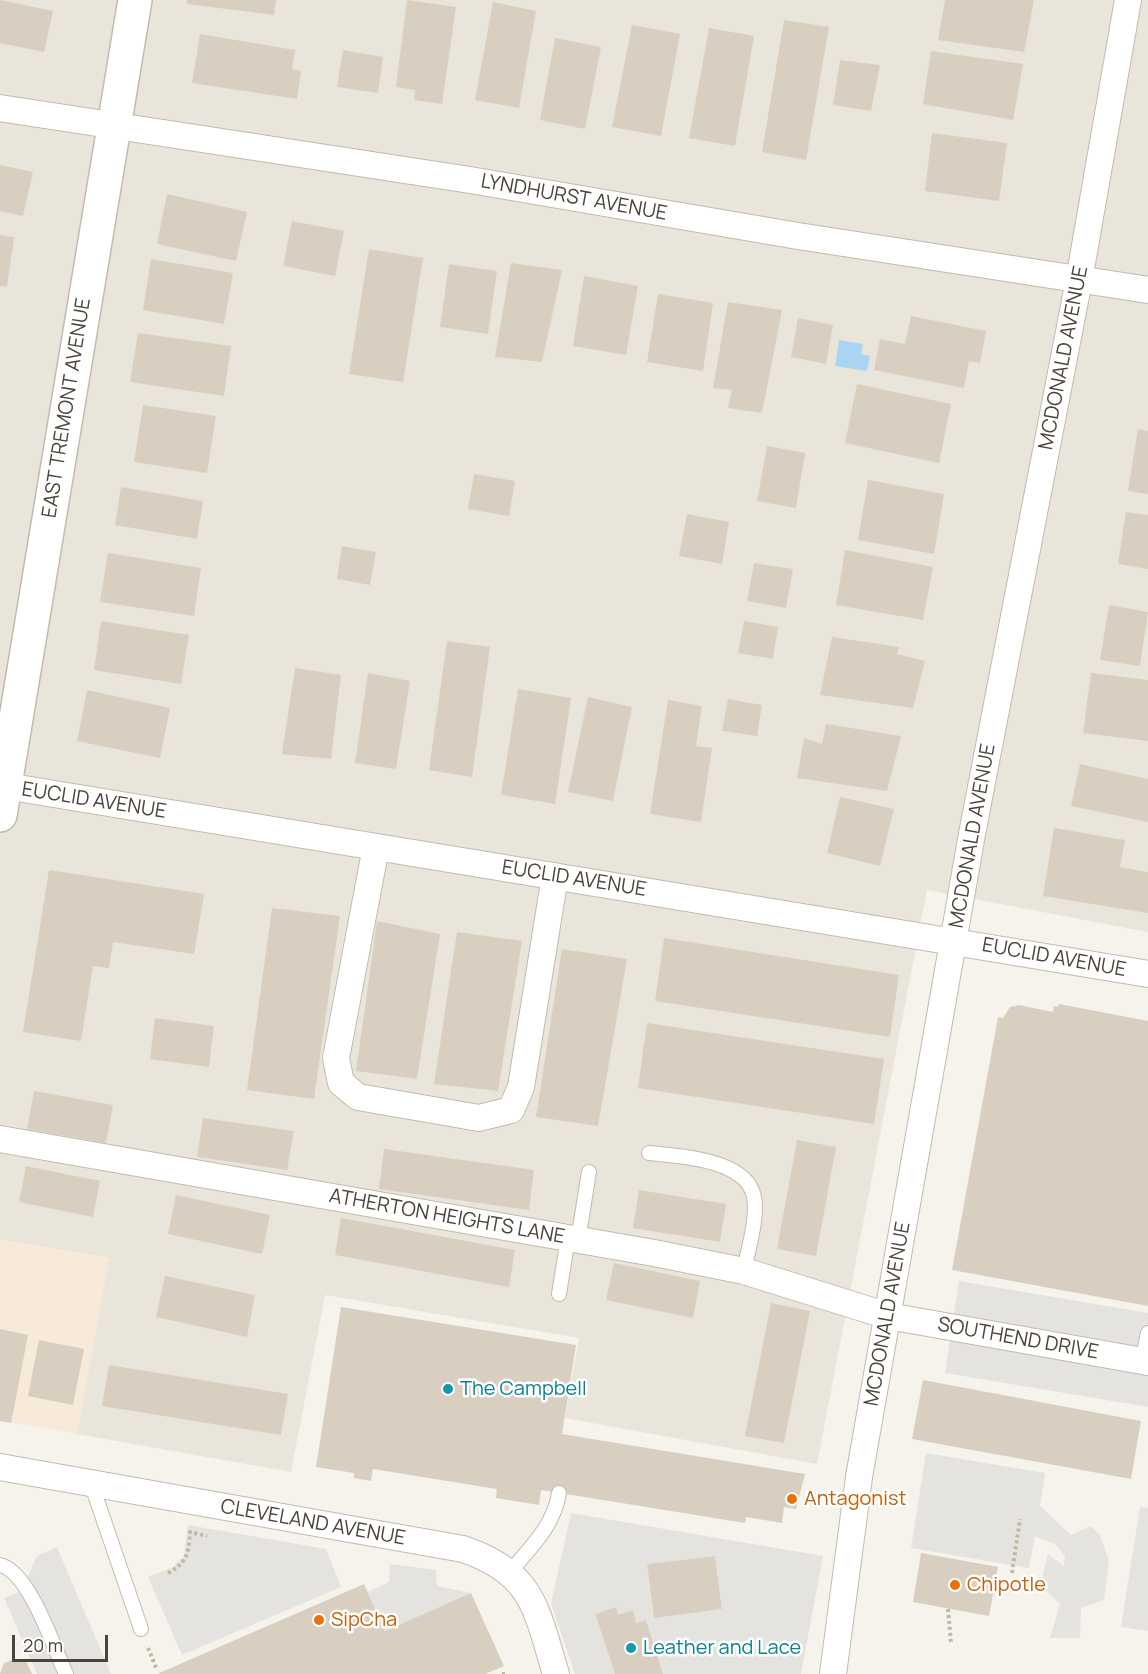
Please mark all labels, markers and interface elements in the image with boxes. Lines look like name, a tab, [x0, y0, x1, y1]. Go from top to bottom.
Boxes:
street label: LYNDHURST AVENUE	[479, 170, 669, 226]
street label: MCDONALD AVENUE	[1034, 264, 1094, 452]
street label: EAST TREMONT AVENUE	[38, 296, 96, 520]
street label: MCDONALD AVENUE	[945, 742, 1001, 930]
street label: EUCLID AVENUE	[20, 778, 168, 824]
street label: EUCLID AVENUE	[500, 856, 648, 902]
street label: EUCLID AVENUE	[980, 934, 1128, 982]
street label: ATHERTON HEIGHTS LANE	[327, 1184, 567, 1250]
street label: MCDONALD AVENUE	[860, 1220, 916, 1408]
street label: SOUTHEND DRIVE	[936, 1313, 1100, 1365]
place label: The Campbell	[460, 1377, 587, 1401]
marker: The Campbell	[441, 1382, 455, 1396]
place label: Antagonist	[804, 1487, 906, 1511]
marker: Antagonist	[785, 1492, 799, 1506]
street label: CLEVELAND AVENUE	[219, 1495, 407, 1551]
place label: Chipotle	[967, 1573, 1046, 1597]
marker: Chipotle	[948, 1578, 962, 1592]
place label: SipCha	[331, 1608, 397, 1632]
marker: SipCha	[312, 1613, 326, 1627]
scale bar	[15, 1623, 111, 1661]
text: 20 m	[23, 1633, 63, 1657]
place label: Leather and Lace	[643, 1636, 801, 1660]
marker: Leather and Lace	[624, 1641, 638, 1655]

